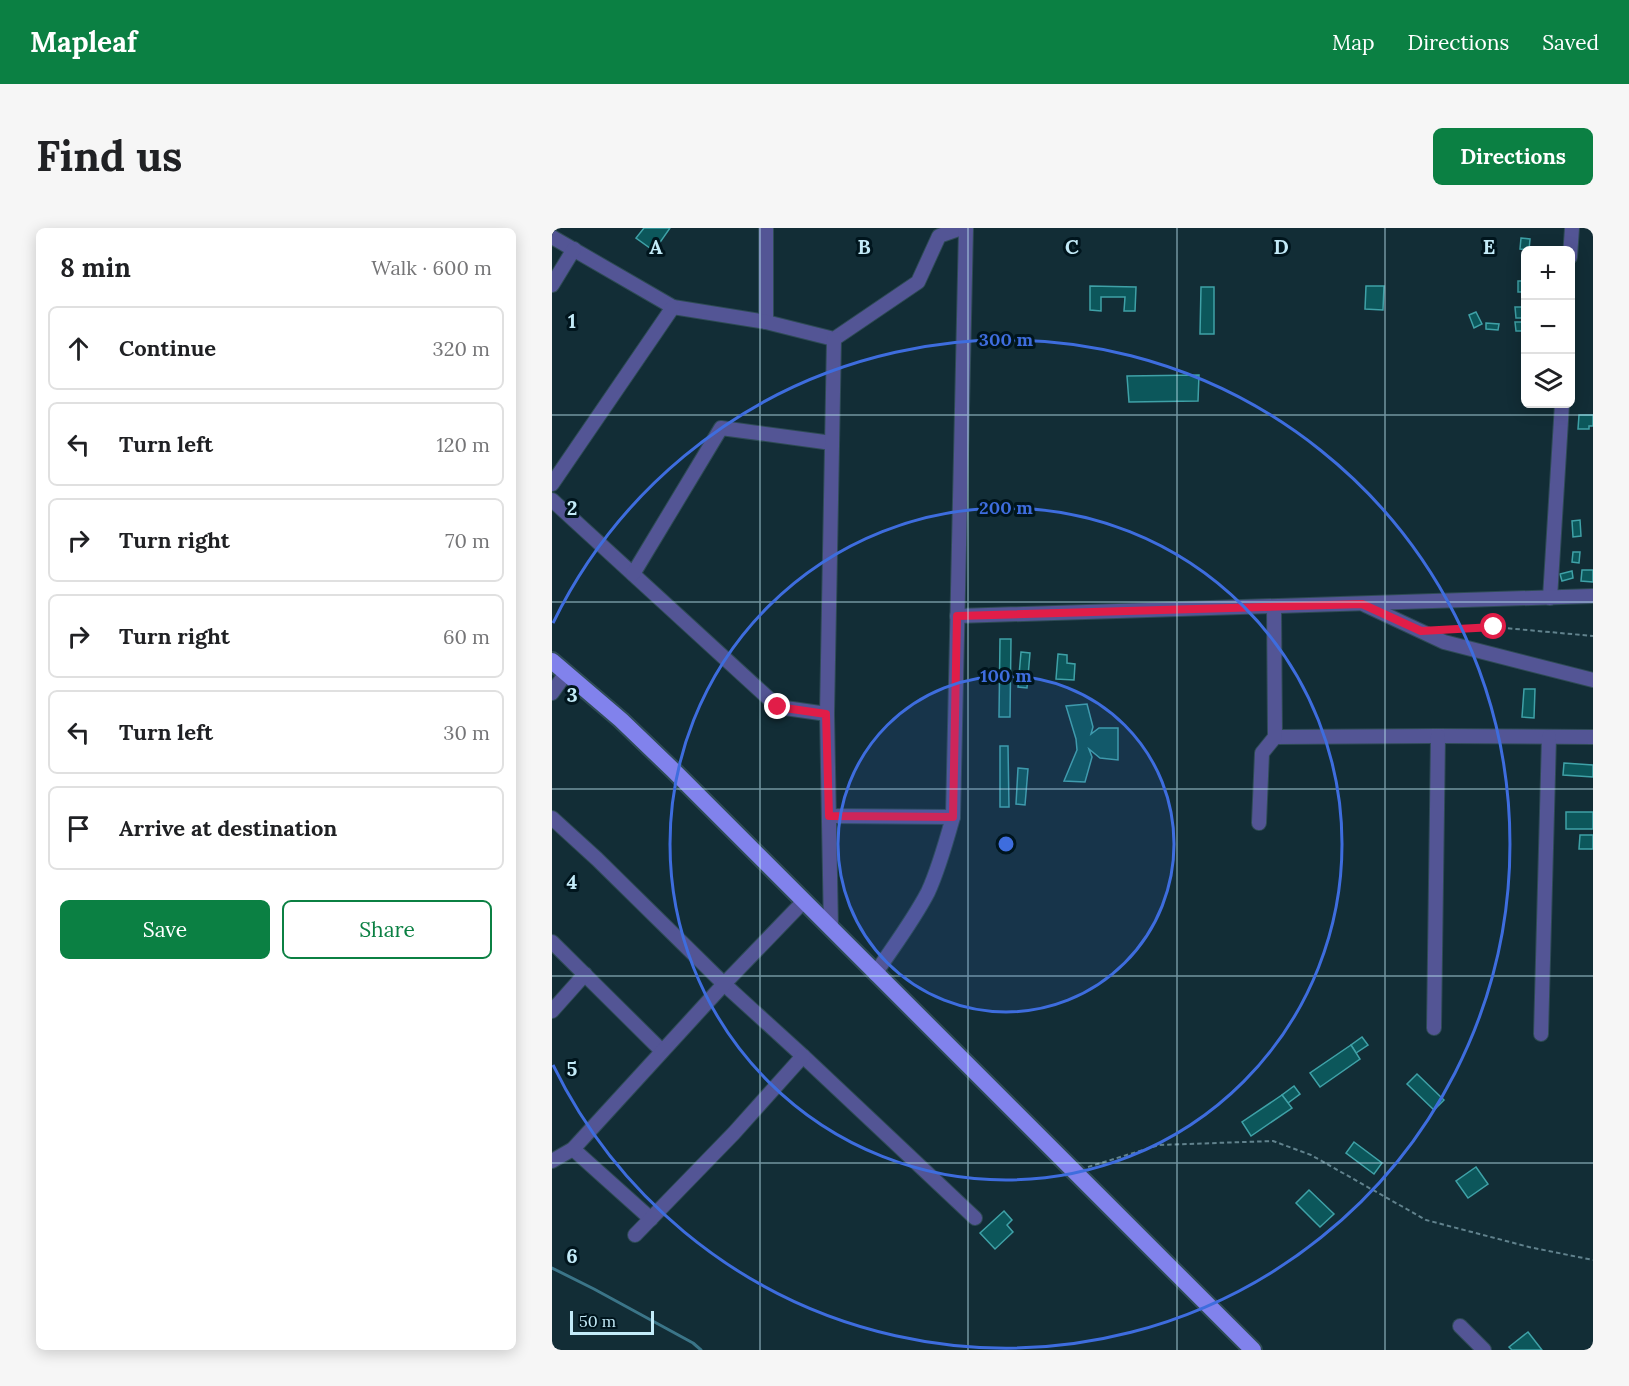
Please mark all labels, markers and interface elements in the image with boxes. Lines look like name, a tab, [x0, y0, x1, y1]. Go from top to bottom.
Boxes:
text: Mapleaf	[30, 24, 137, 60]
text: Map	[1332, 29, 1375, 56]
text: Directions	[1408, 29, 1509, 56]
text: Saved	[1542, 29, 1599, 56]
button: Directions	[1433, 128, 1593, 185]
text: Find us	[36, 129, 182, 183]
text: A	[649, 234, 663, 259]
text: B	[857, 234, 871, 259]
text: C	[1065, 234, 1079, 259]
text: D	[1273, 234, 1289, 259]
text: E	[1483, 234, 1495, 259]
map controls	[1521, 246, 1575, 408]
button: +	[1521, 246, 1575, 300]
text: 8 min	[60, 251, 131, 284]
text: Walk · 600 m	[371, 255, 492, 280]
button: −	[1521, 300, 1575, 354]
text: 1	[568, 308, 576, 333]
text: 300 m	[979, 328, 1034, 351]
icon: ahead	[62, 332, 95, 365]
text: Continue	[119, 334, 216, 362]
text: 320 m	[433, 336, 490, 361]
button: layers	[1521, 354, 1575, 408]
icon: left	[62, 428, 95, 461]
text: Turn left	[119, 430, 213, 458]
text: 120 m	[436, 432, 490, 457]
text: 2	[567, 495, 577, 520]
text: 200 m	[979, 496, 1033, 519]
icon: right	[62, 524, 95, 557]
text: Turn right	[119, 526, 230, 554]
text: 70 m	[445, 528, 490, 553]
route start	[1480, 613, 1506, 639]
icon: right	[62, 620, 95, 653]
text: Turn right	[119, 622, 230, 650]
text: 60 m	[443, 624, 490, 649]
text: 100 m	[980, 664, 1032, 687]
text: 3	[566, 682, 578, 707]
route end	[764, 693, 790, 719]
icon: left	[62, 716, 95, 749]
text: Turn left	[119, 718, 213, 746]
text: 30 m	[443, 720, 490, 745]
icon: arrive	[62, 812, 95, 845]
text: Arrive at destination	[119, 814, 337, 842]
centre of rings	[996, 834, 1016, 854]
text: 4	[567, 869, 578, 894]
button: Save	[60, 900, 270, 959]
button: Share	[282, 900, 492, 959]
text: 5	[567, 1056, 578, 1081]
text: 6	[566, 1243, 578, 1268]
scale bar	[570, 1308, 654, 1336]
text: 50 m	[579, 1311, 616, 1331]

